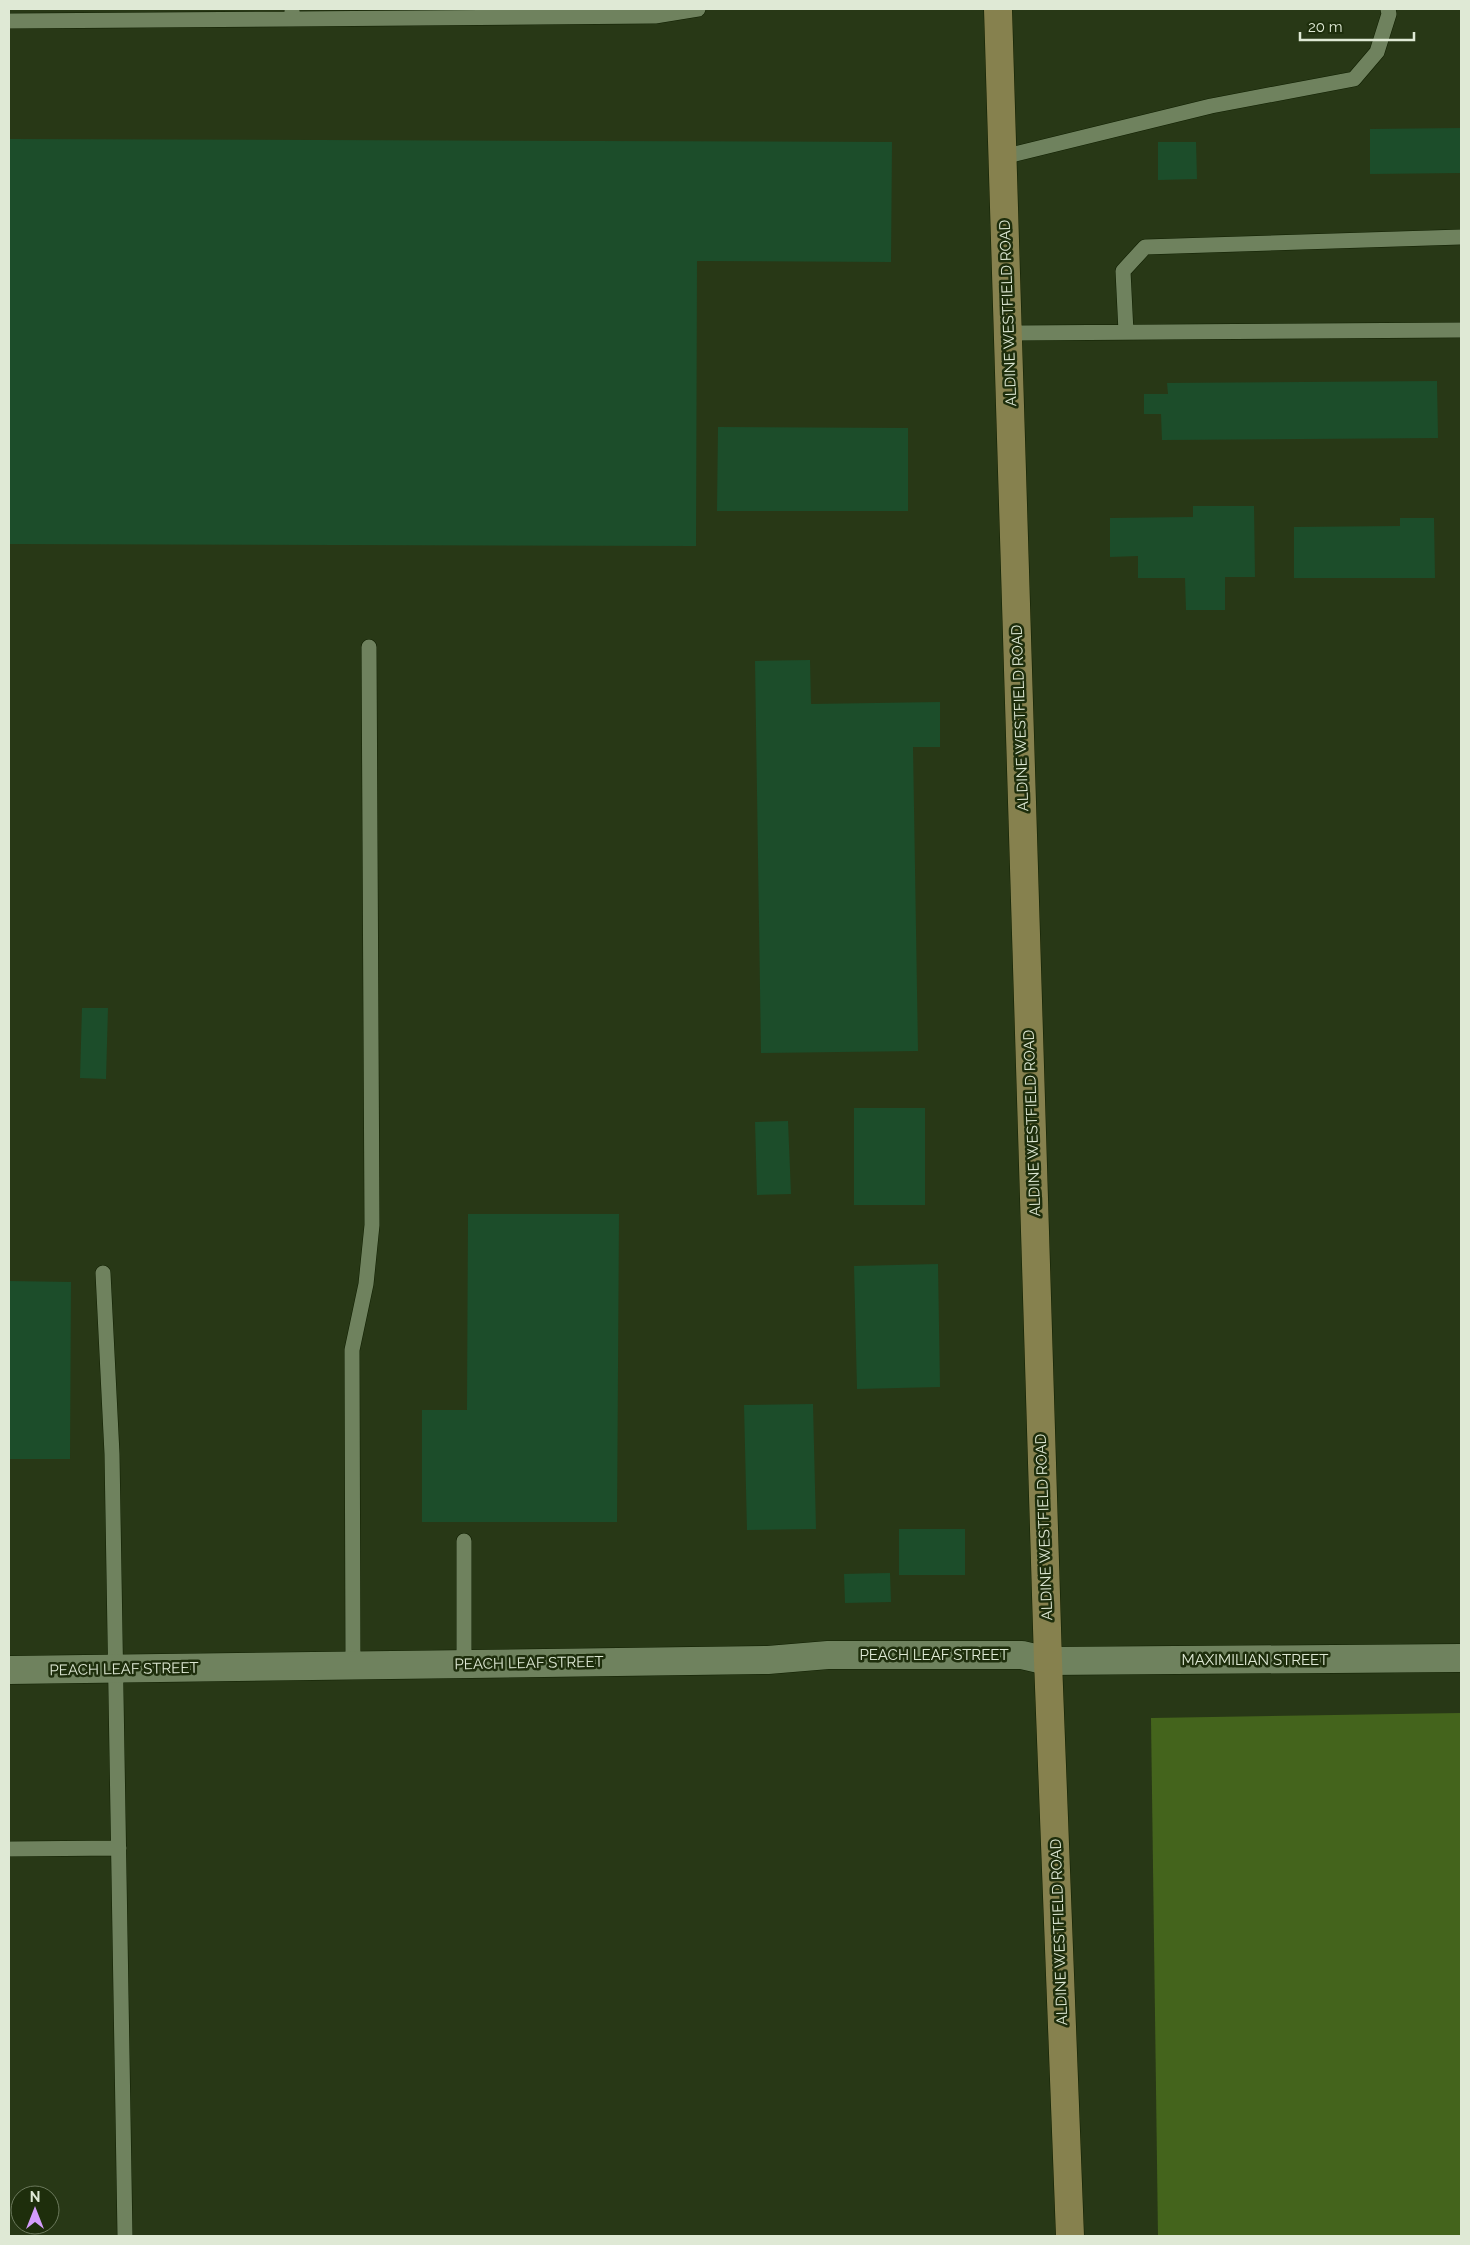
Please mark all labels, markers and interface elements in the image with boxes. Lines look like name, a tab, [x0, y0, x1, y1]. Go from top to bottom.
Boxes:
scale bar	[1300, 10, 1414, 42]
text: 20 m	[1308, 18, 1343, 36]
street label: ALDINE WESTFIELD ROAD	[996, 219, 1020, 407]
street label: ALDINE WESTFIELD ROAD	[1008, 624, 1032, 812]
street label: ALDINE WESTFIELD ROAD	[1020, 1029, 1044, 1217]
street label: ALDINE WESTFIELD ROAD	[1032, 1433, 1056, 1621]
street label: PEACH LEAF STREET	[859, 1646, 1009, 1664]
street label: MAXIMILIAN STREET	[1182, 1651, 1328, 1669]
street label: PEACH LEAF STREET	[454, 1653, 604, 1673]
street label: PEACH LEAF STREET	[49, 1659, 199, 1679]
street label: ALDINE WESTFIELD ROAD	[1047, 1838, 1071, 2026]
north arrow	[10, 2185, 60, 2235]
text: N	[30, 2189, 40, 2205]

